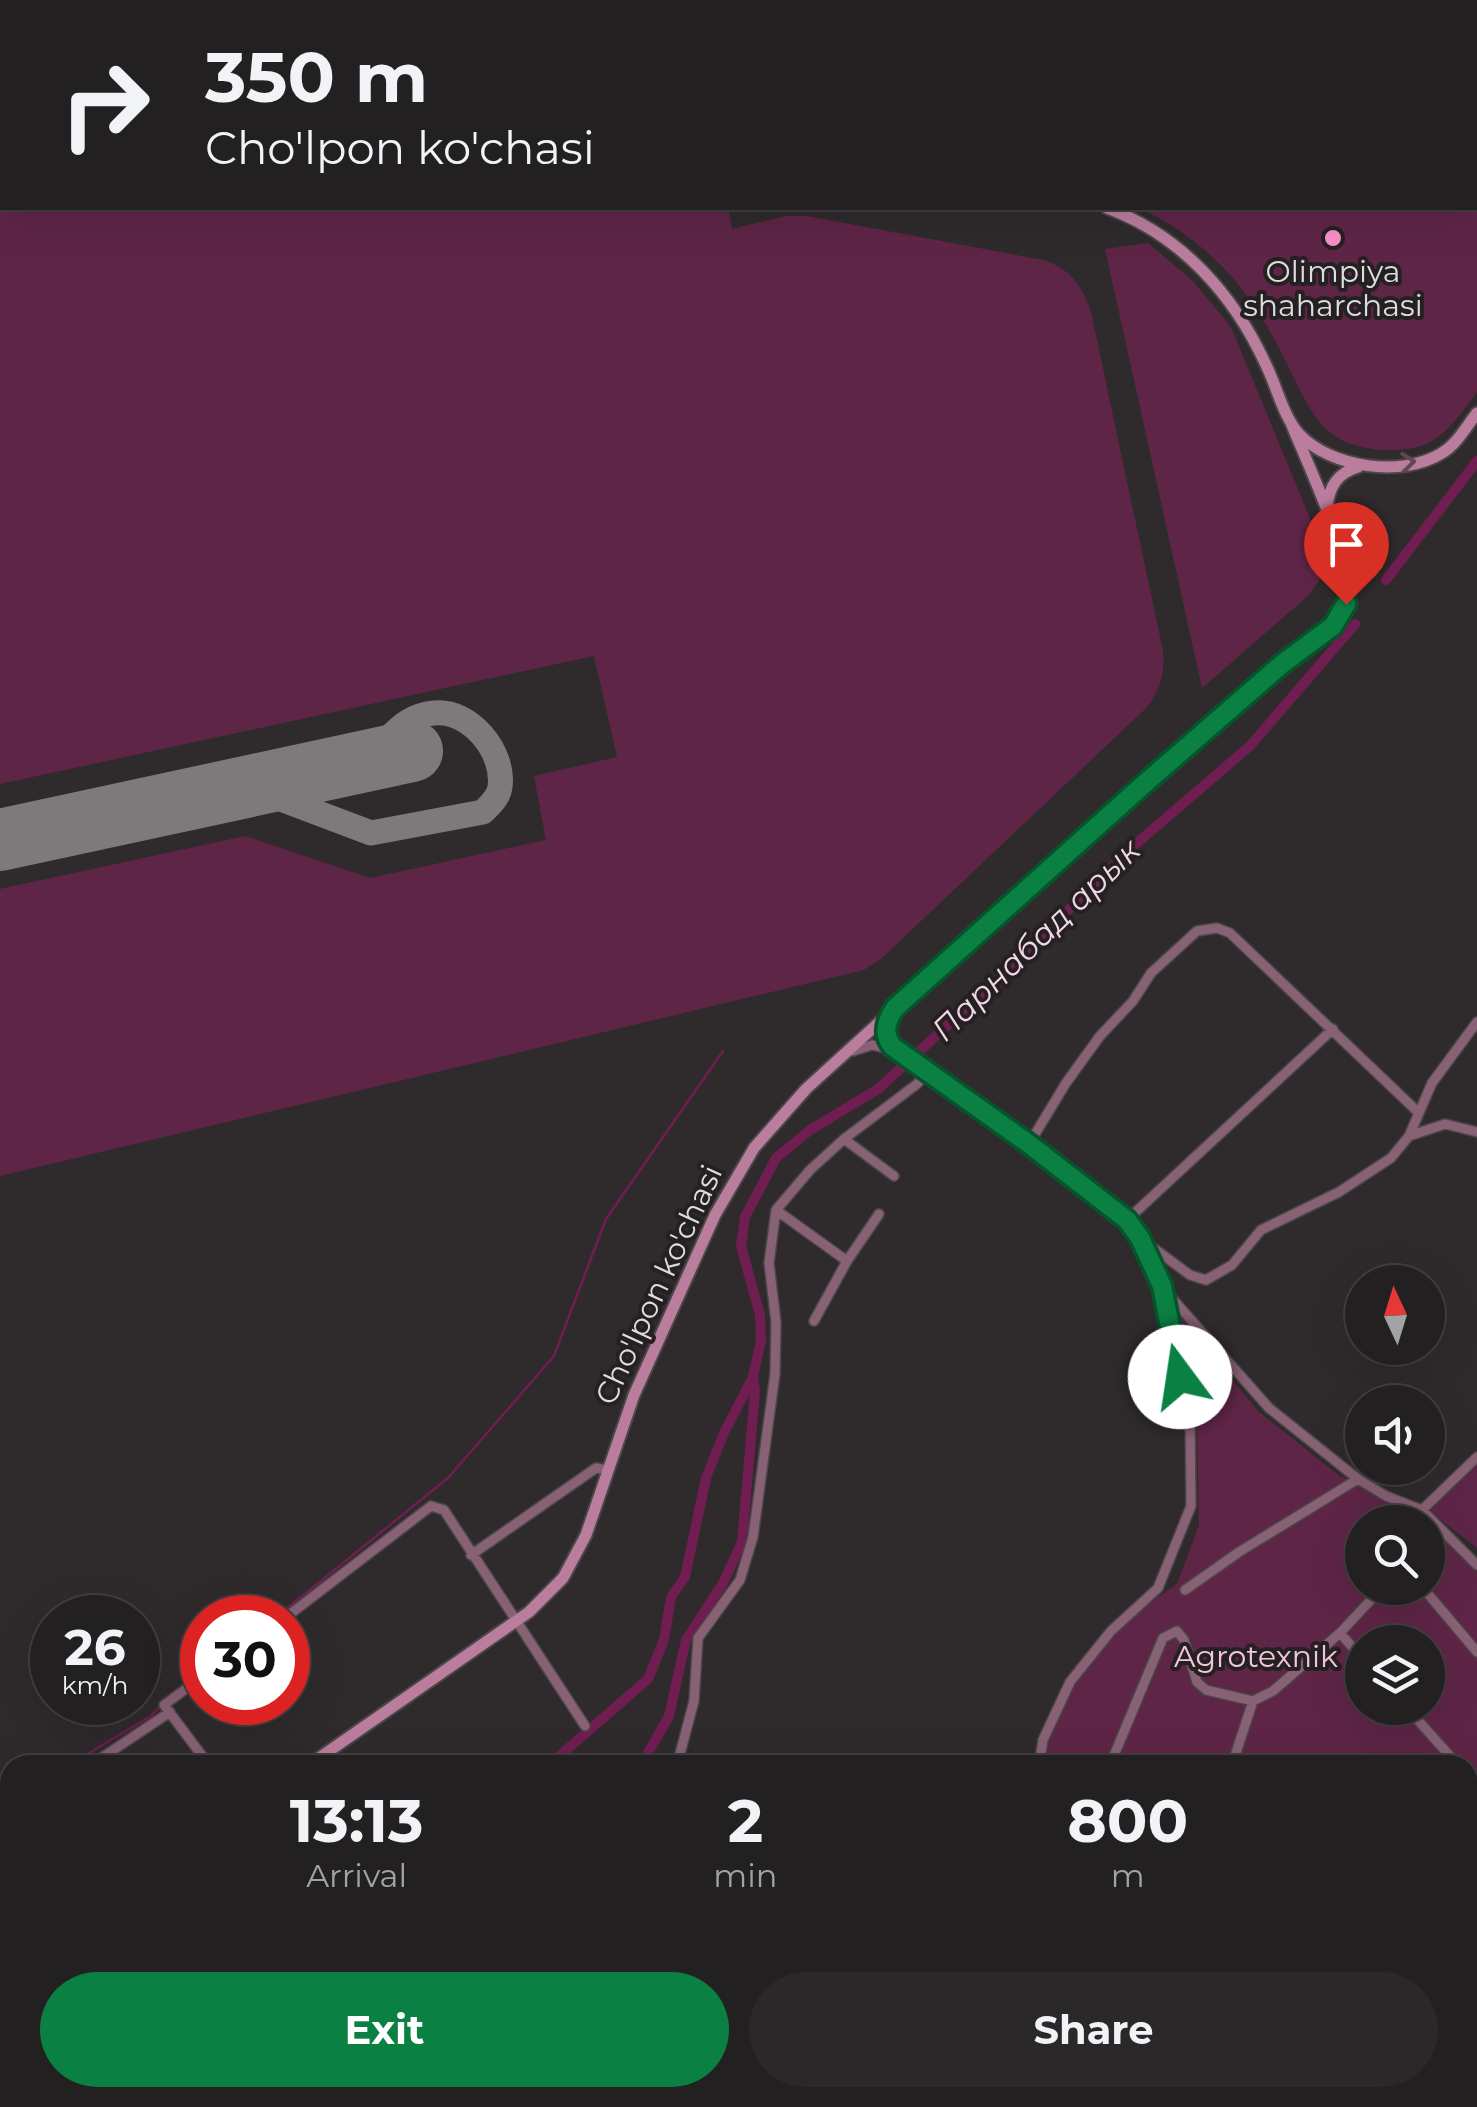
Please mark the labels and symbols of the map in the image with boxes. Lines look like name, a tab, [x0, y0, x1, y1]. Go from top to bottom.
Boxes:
marker: Olimpiya shaharchasi	[1322, 227, 1344, 249]
place label: Olimpiya shaharchasi	[1243, 253, 1423, 324]
one-way arrow	[1401, 452, 1417, 474]
pin	[1304, 502, 1389, 605]
water label: Парнабад арык	[923, 829, 1149, 1049]
street label: Cho'lpon ko'chasi	[587, 1159, 730, 1410]
north arrow	[1345, 1265, 1445, 1365]
position arrow	[1128, 1325, 1232, 1429]
speed limit sign: 30	[180, 1595, 310, 1725]
park label: Agrotexnik	[1174, 1638, 1338, 1675]

